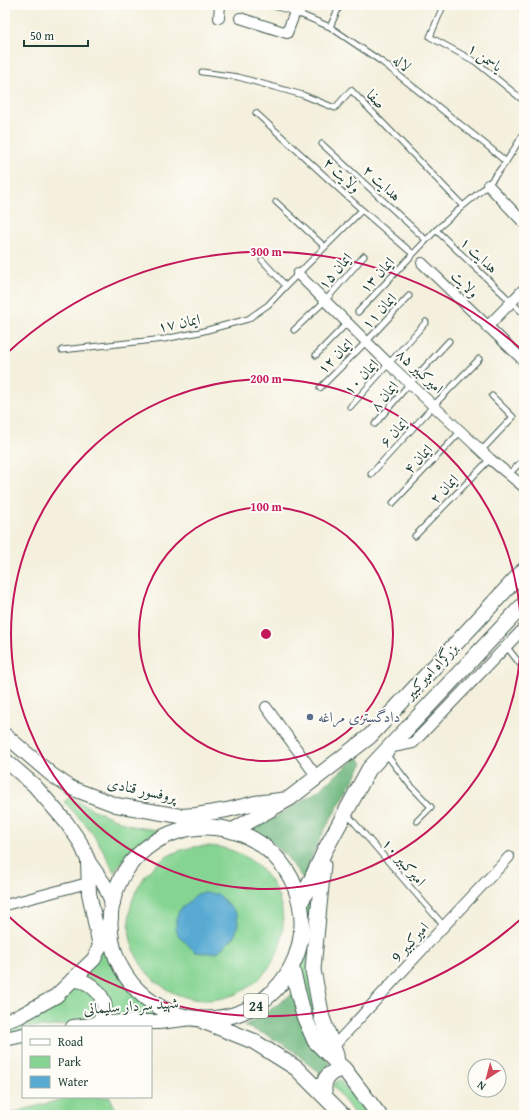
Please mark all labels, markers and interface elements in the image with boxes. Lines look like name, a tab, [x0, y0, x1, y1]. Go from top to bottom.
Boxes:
scale bar	[24, 22, 88, 48]
text: 50 m	[30, 27, 54, 44]
street label: یاسمن ۱	[464, 37, 508, 77]
street label: لاله	[389, 49, 416, 76]
street label: صفا	[362, 84, 391, 113]
street label: ولایت ۲	[319, 152, 365, 197]
street label: هدایت ۲	[359, 160, 406, 206]
street label: هدایت ۱	[456, 231, 503, 278]
text: 300 m	[250, 243, 283, 260]
street label: ایمان ۱۵	[313, 248, 357, 294]
street label: ایمان ۱۳	[354, 252, 399, 297]
street label: ولایت	[447, 265, 484, 302]
street label: ایمان ۱۱	[356, 288, 401, 333]
street label: ایمان ۱۷	[156, 308, 202, 337]
street label: ایمان ۱۲	[312, 333, 357, 378]
street label: امیرکبیر ۸۵	[392, 343, 449, 398]
street label: ایمان ۱۰	[338, 354, 383, 399]
text: 200 m	[250, 370, 283, 387]
street label: ایمان ۸	[365, 376, 403, 415]
street label: ایمان ۶	[374, 412, 413, 451]
street label: ایمان ۴	[398, 439, 437, 478]
street label: ایمان ۲	[424, 469, 463, 508]
text: 100 m	[250, 498, 283, 515]
centre of rings	[259, 627, 273, 641]
street label: بزرگراه امیرکبیر	[398, 638, 463, 705]
place label: دادگستری مراغه	[318, 706, 400, 728]
marker: دادگستری مراغه	[305, 712, 315, 722]
street label: پروفسور قنادی	[106, 772, 180, 807]
street label: امیرکبیر ۱۰	[377, 833, 431, 890]
street label: امیرکبیر 9	[386, 917, 433, 966]
street label: شهید سردار سلیمانی	[83, 992, 179, 1019]
road number: 24	[244, 994, 268, 1018]
legend	[22, 1026, 152, 1098]
text: Road	[58, 1033, 84, 1050]
text: Park	[58, 1053, 82, 1070]
north arrow	[467, 1058, 507, 1098]
text: Water	[58, 1073, 88, 1090]
text: N	[473, 1077, 489, 1095]

